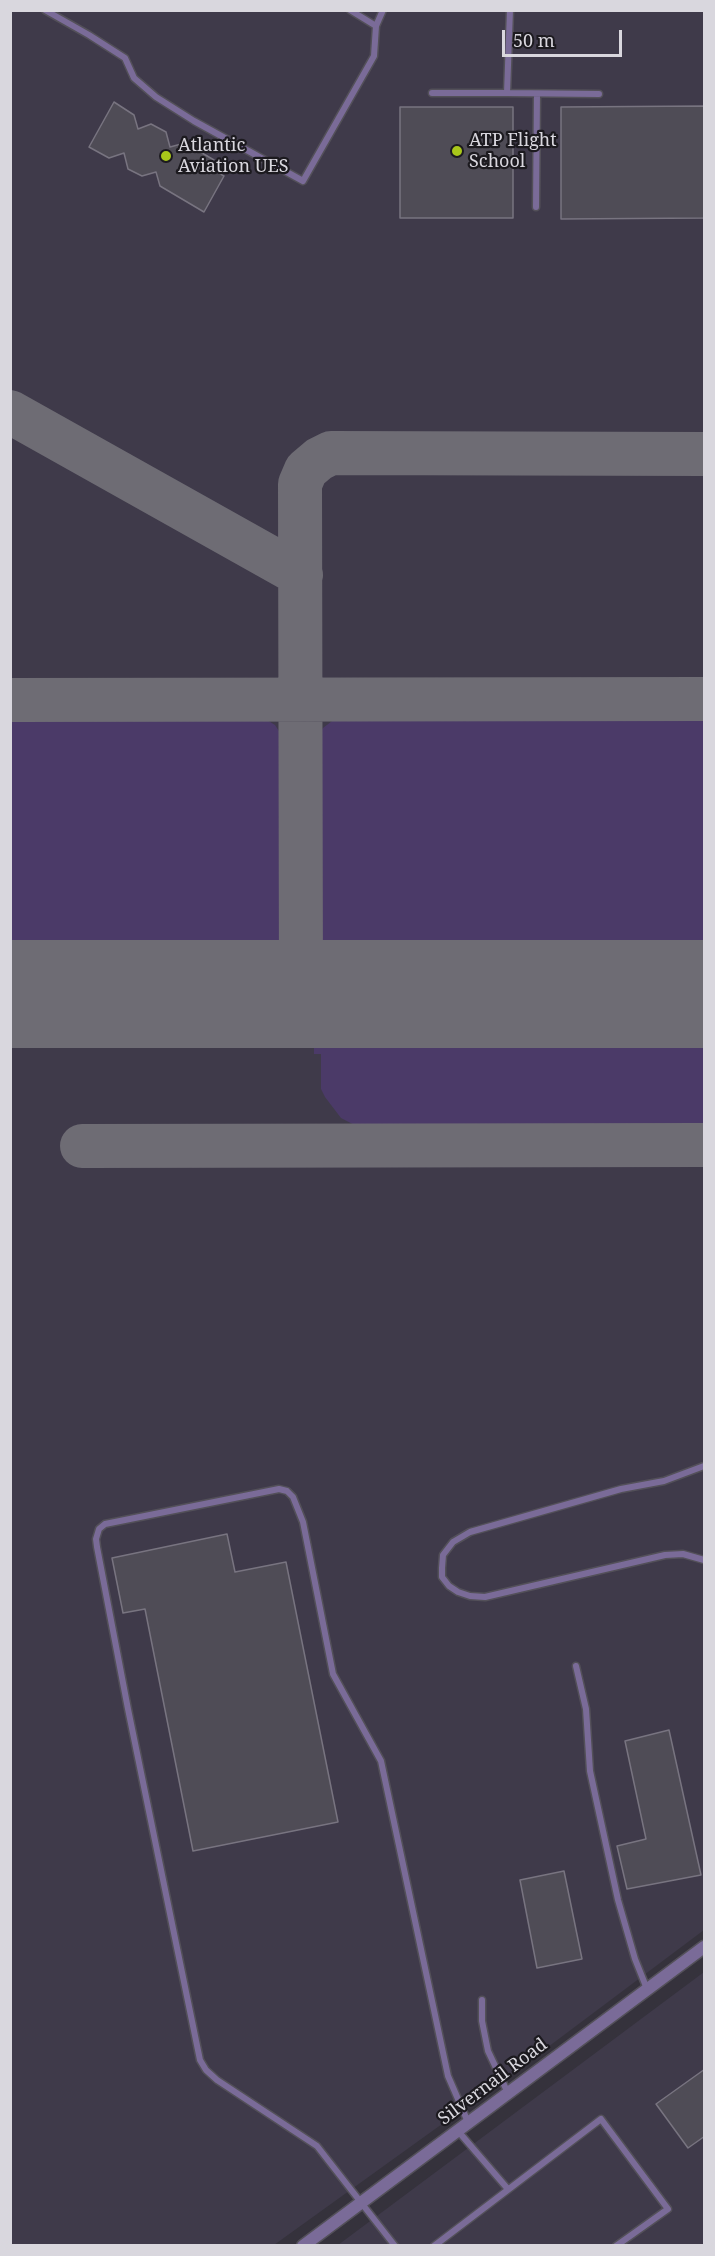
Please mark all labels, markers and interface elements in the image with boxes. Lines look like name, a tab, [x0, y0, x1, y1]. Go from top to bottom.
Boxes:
scale bar	[505, 18, 625, 56]
text: 50 m	[513, 28, 555, 52]
place label: ATP Flight School	[469, 130, 557, 172]
place label: Atlantic Aviation UES	[178, 135, 289, 178]
marker: ATP Flight School	[450, 144, 464, 158]
marker: Atlantic Aviation UES	[159, 149, 173, 163]
street label: Silvernail Road	[434, 2034, 552, 2130]

